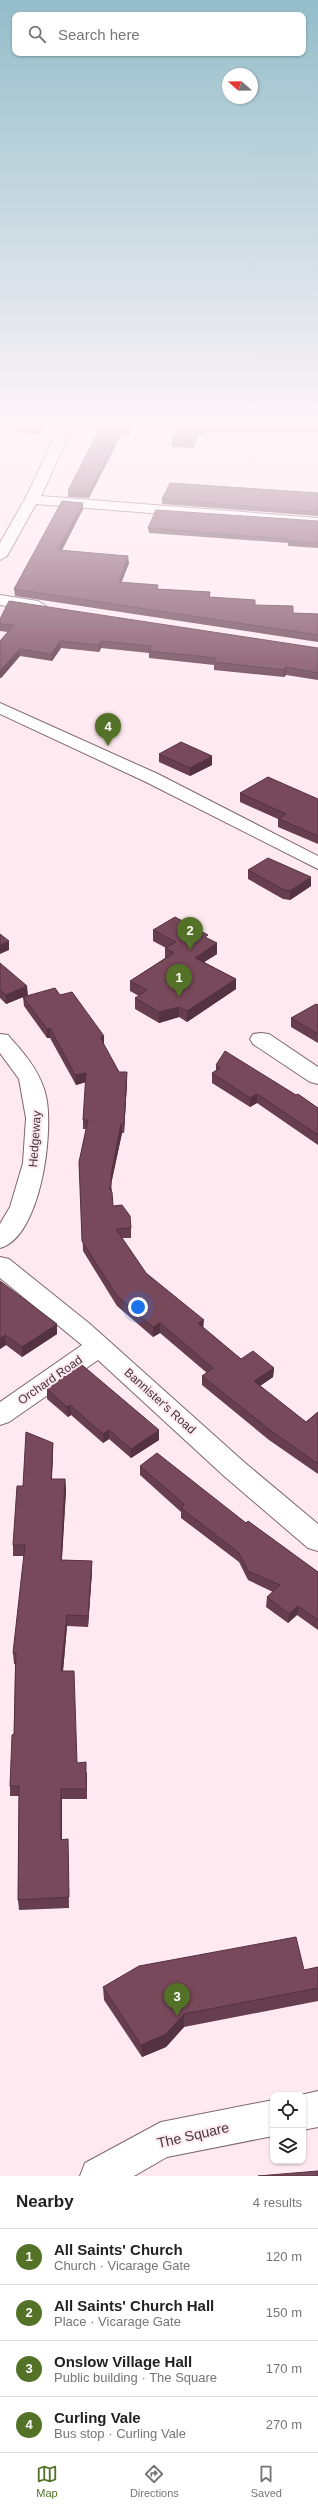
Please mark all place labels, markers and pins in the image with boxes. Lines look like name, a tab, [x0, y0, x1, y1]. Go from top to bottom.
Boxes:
pin: 4	[95, 713, 121, 746]
pin: 2	[177, 917, 203, 950]
pin: 1	[166, 964, 192, 997]
pin: 3	[164, 1983, 190, 2016]

